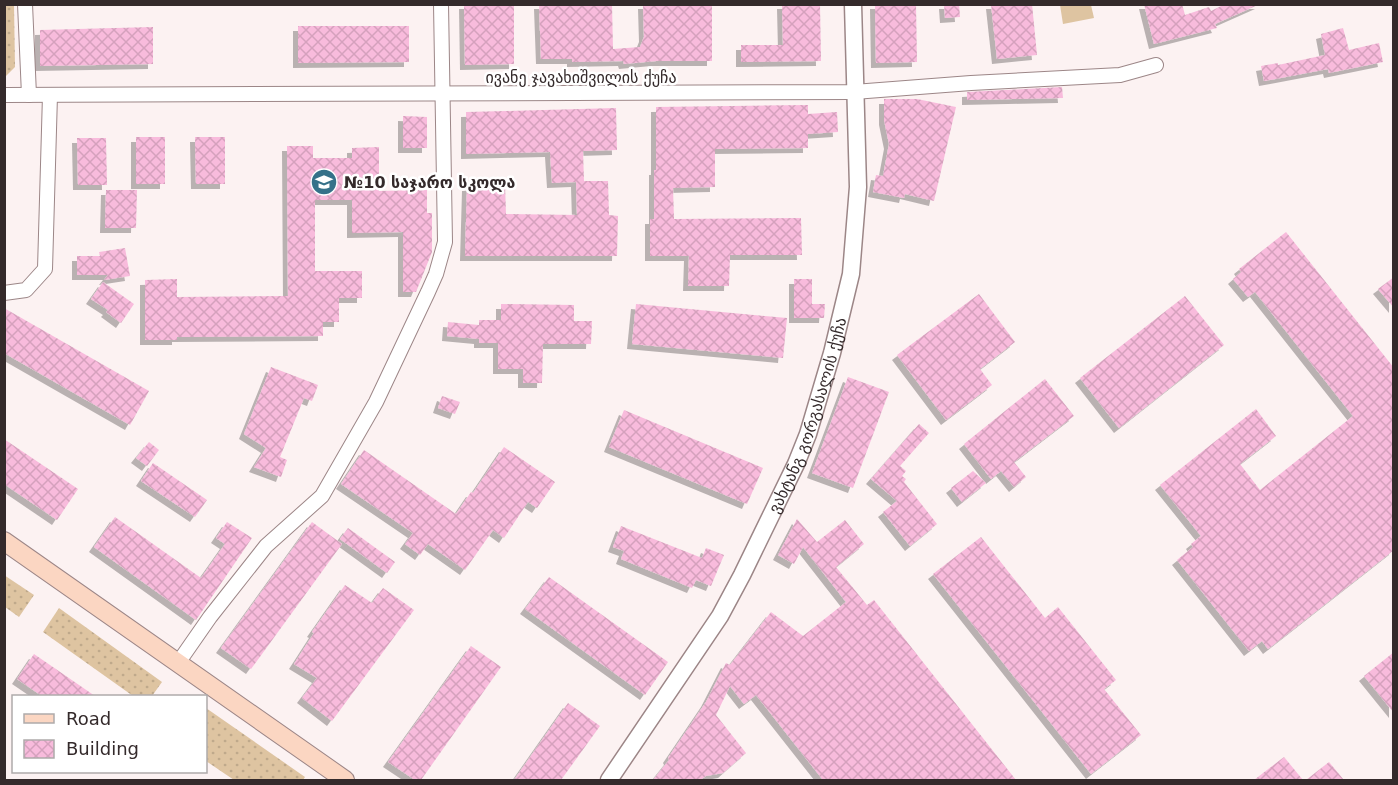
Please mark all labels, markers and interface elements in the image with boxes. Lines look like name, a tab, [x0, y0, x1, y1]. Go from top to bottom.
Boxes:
street label: ივანე ჯავახიშვილის ქუჩა	[485, 68, 677, 87]
school or university icon: №10 საჯარო სკოლა	[309, 167, 339, 197]
place label: №10 საჯარო სკოლა	[344, 173, 516, 192]
street label: ვახტანგ გორგასალის ქუჩა	[764, 315, 850, 516]
legend	[12, 695, 207, 773]
text: Road	[66, 708, 111, 729]
text: Building	[66, 738, 139, 759]

